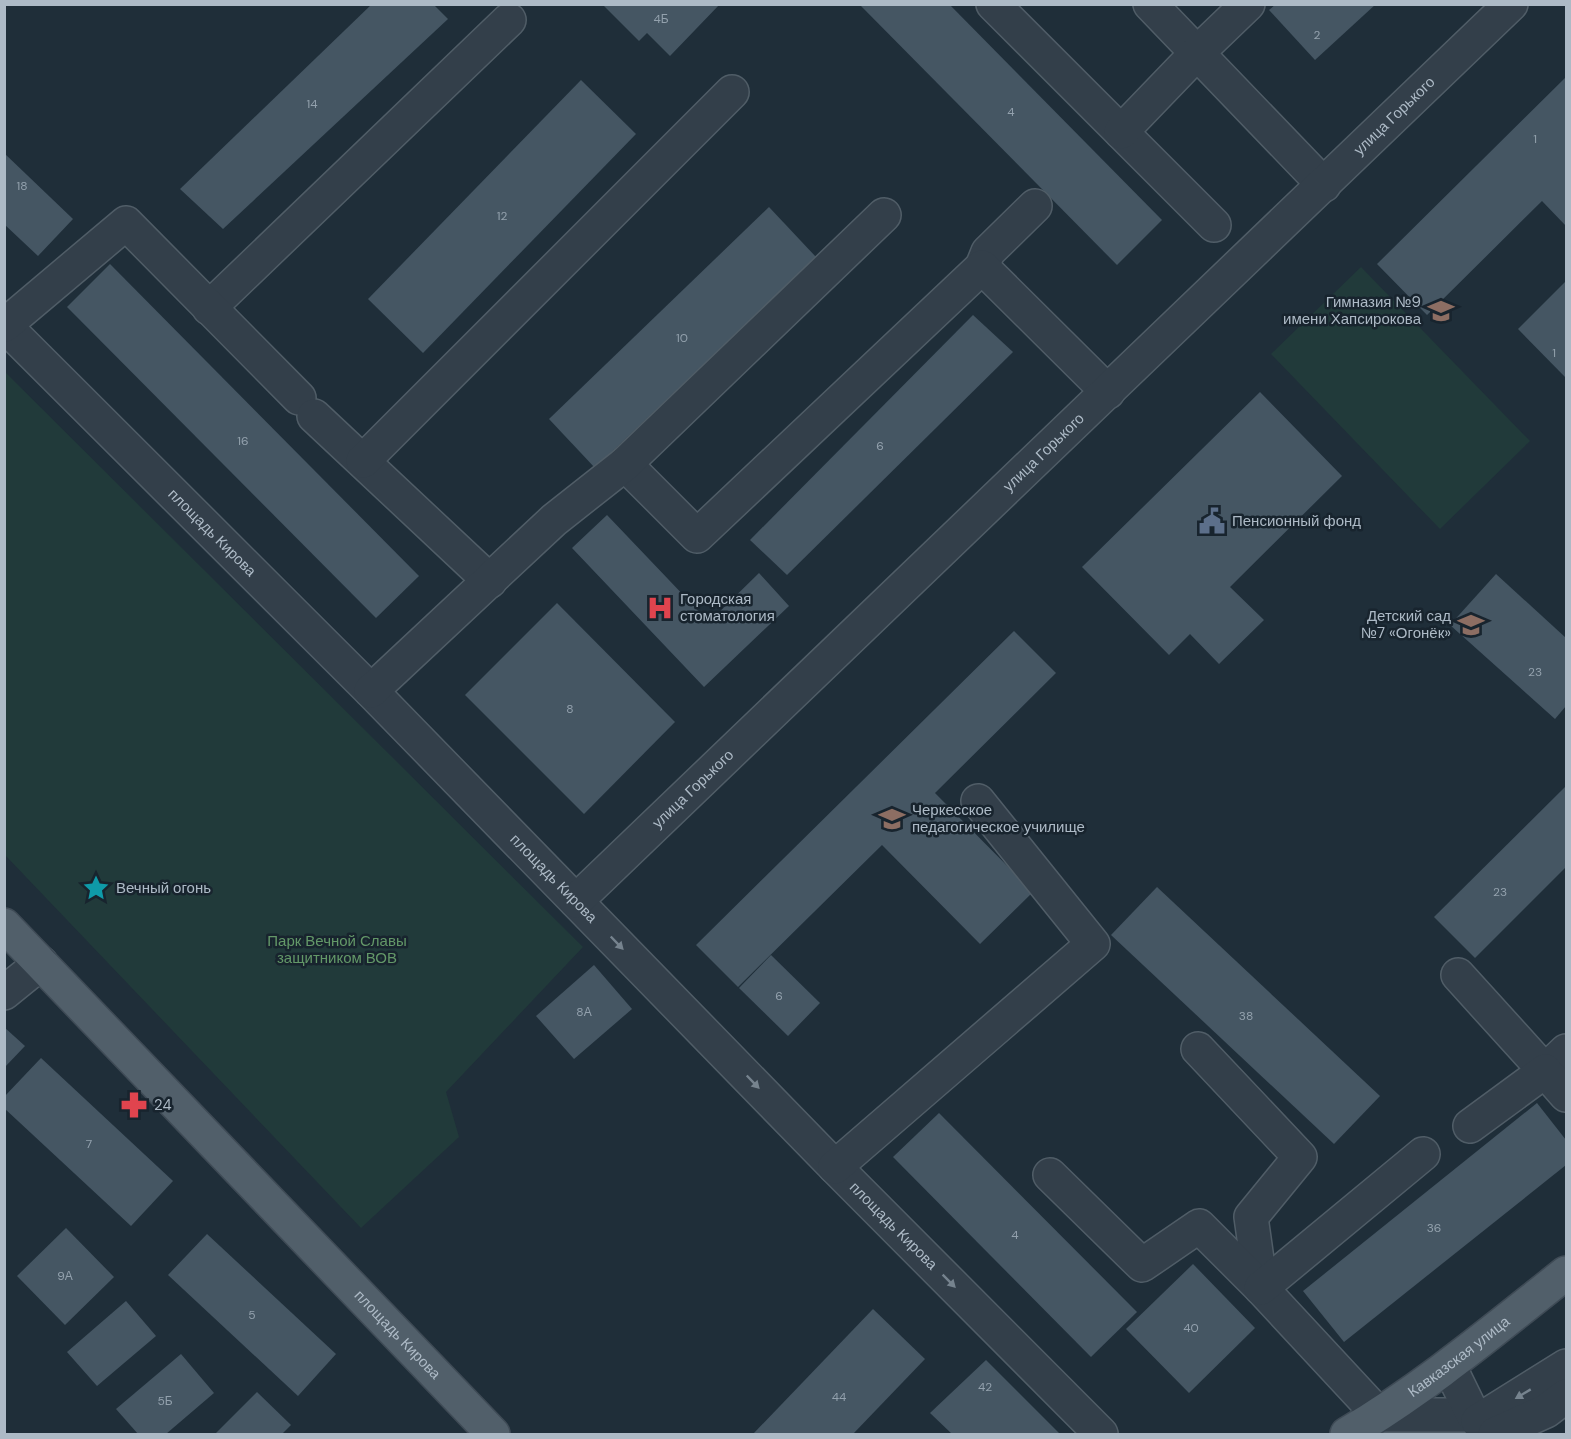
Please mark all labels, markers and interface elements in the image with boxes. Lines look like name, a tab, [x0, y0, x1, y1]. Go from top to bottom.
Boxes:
house number: 4Б	[653, 11, 669, 27]
house number: 2	[1314, 27, 1321, 43]
street label: улица Горького	[1349, 72, 1439, 160]
house number: 14	[306, 96, 318, 112]
house number: 4	[1007, 104, 1015, 120]
house number: 1	[1533, 131, 1537, 147]
house number: 18	[16, 178, 28, 194]
house number: 12	[497, 208, 507, 224]
place label: Гимназия №9 имени Хапсирокова	[1283, 292, 1422, 329]
school or university icon: Гимназия №9 имени Хапсирокова	[1426, 296, 1456, 326]
house number: 10	[676, 330, 688, 346]
house number: 1	[1552, 345, 1556, 361]
street label: улица Горького	[999, 409, 1089, 496]
house number: 16	[237, 433, 249, 449]
house number: 6	[876, 438, 884, 454]
street label: площадь Кирова	[164, 484, 261, 581]
public building icon: Пенсионный фонд	[1197, 506, 1227, 536]
place label: Пенсионный фонд	[1232, 511, 1361, 531]
place label: Городская стоматология	[680, 589, 775, 626]
hospital icon: Городская стоматология	[645, 593, 675, 623]
place label: Детский сад №7 «Огонёк»	[1361, 606, 1451, 643]
school or university icon: Детский сад №7 «Огонёк»	[1456, 610, 1486, 640]
house number: 23	[1528, 664, 1542, 680]
house number: 8	[566, 701, 574, 717]
street label: улица Горького	[648, 745, 738, 833]
place label: Черкесское педагогическое училище	[912, 800, 1085, 837]
school or university icon: Черкесское педагогическое училище	[877, 804, 907, 834]
street label: площадь Кирова	[506, 830, 602, 928]
place icon: Вечный огонь	[81, 873, 111, 903]
place label: Вечный огонь	[116, 878, 211, 898]
house number: 23	[1493, 884, 1507, 900]
park label: Парк Вечной Славы защитником ВОВ	[267, 931, 407, 968]
one-way arrow	[610, 935, 624, 949]
house number: 6	[775, 988, 783, 1004]
house number: 8А	[576, 1004, 592, 1020]
house number: 38	[1239, 1008, 1253, 1024]
one-way arrow	[746, 1075, 760, 1090]
pharmacy icon: 24	[119, 1090, 149, 1120]
place label: 24	[154, 1095, 172, 1115]
house number: 7	[86, 1136, 92, 1152]
street label: площадь Кирова	[845, 1177, 942, 1275]
house number: 36	[1427, 1220, 1441, 1236]
house number: 4	[1011, 1227, 1019, 1243]
house number: 9А	[57, 1268, 73, 1284]
one-way arrow	[941, 1274, 955, 1288]
street label: площадь Кирова	[350, 1286, 446, 1384]
house number: 5	[248, 1307, 256, 1323]
street label: Кавказская улица	[1404, 1311, 1514, 1402]
house number: 40	[1183, 1320, 1199, 1336]
house number: 42	[978, 1379, 992, 1395]
house number: 44	[832, 1389, 846, 1405]
one-way arrow	[1515, 1389, 1531, 1400]
house number: 5Б	[157, 1393, 173, 1409]

